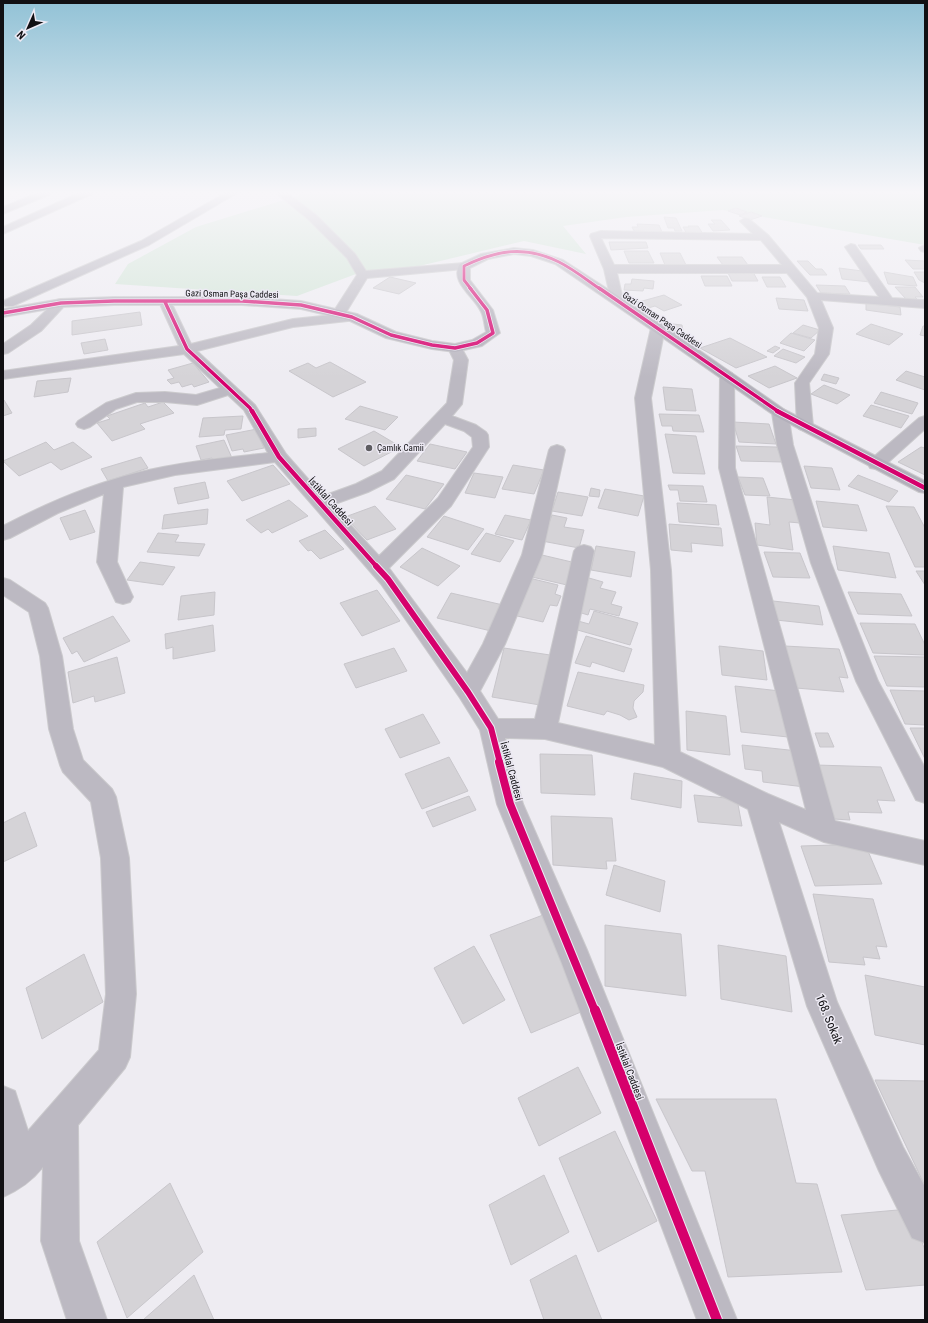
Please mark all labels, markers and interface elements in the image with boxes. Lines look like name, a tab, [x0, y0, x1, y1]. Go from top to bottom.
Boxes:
north arrow	[8, 8, 48, 48]
text: N	[14, 28, 28, 42]
street label: Gazi Osman Paşa Caddesi	[185, 288, 279, 300]
street label: Gazi Osman Paşa Caddesi	[621, 290, 703, 350]
marker: Çamlık Camii	[364, 443, 374, 453]
place label: Çamlık Camii	[377, 443, 424, 453]
street label: İstiklal Caddesi	[306, 475, 356, 527]
street label: İstiklal Caddesi	[498, 740, 526, 802]
street label: 168. Sokak	[813, 992, 846, 1047]
street label: İstiklal Caddesi	[614, 1041, 646, 1101]

